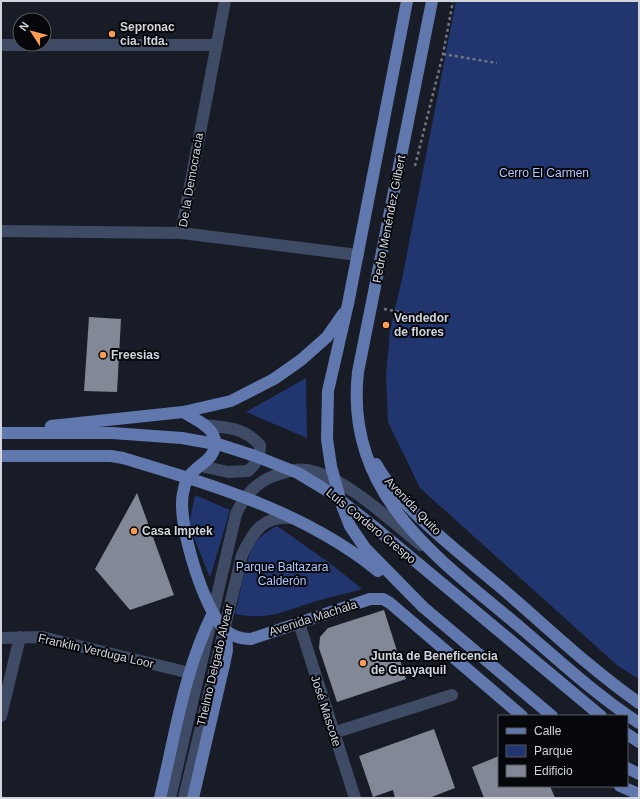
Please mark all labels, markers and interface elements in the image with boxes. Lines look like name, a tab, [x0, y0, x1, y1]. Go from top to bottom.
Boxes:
north arrow	[12, 12, 52, 52]
text: N	[17, 19, 31, 33]
place label: Sepronac cia. ltda.	[120, 20, 175, 48]
marker: Sepronac cia. ltda.	[107, 29, 117, 39]
street label: De la Democracia	[176, 132, 206, 228]
street label: Pedro Menéndez Gilbert	[370, 153, 408, 284]
park label: Cerro El Carmen	[499, 166, 589, 180]
place label: Vendedor de flores	[394, 311, 449, 339]
marker: Vendedor de flores	[381, 320, 391, 330]
place label: Freesias	[111, 348, 160, 362]
marker: Freesias	[98, 350, 108, 360]
street label: Avenida Quito	[382, 474, 444, 538]
street label: Luís Cordero Crespo	[323, 486, 419, 567]
place label: Casa Imptek	[142, 524, 213, 538]
marker: Casa Imptek	[129, 526, 139, 536]
park label: Parque Baltazara Calderón	[236, 560, 329, 588]
street label: Avenida Machala	[267, 597, 359, 639]
street label: Thelmo Delgado Alvear	[194, 603, 236, 727]
street label: Franklin Verduga Loor	[37, 631, 155, 671]
place label: Junta de Beneficencia de Guayaquil	[371, 649, 498, 677]
marker: Junta de Beneficencia de Guayaquil	[358, 658, 368, 668]
street label: José Mascote	[308, 674, 344, 749]
legend	[498, 715, 628, 787]
text: Calle	[534, 724, 562, 738]
text: Parque	[534, 744, 573, 758]
text: Edificio	[534, 764, 573, 778]

